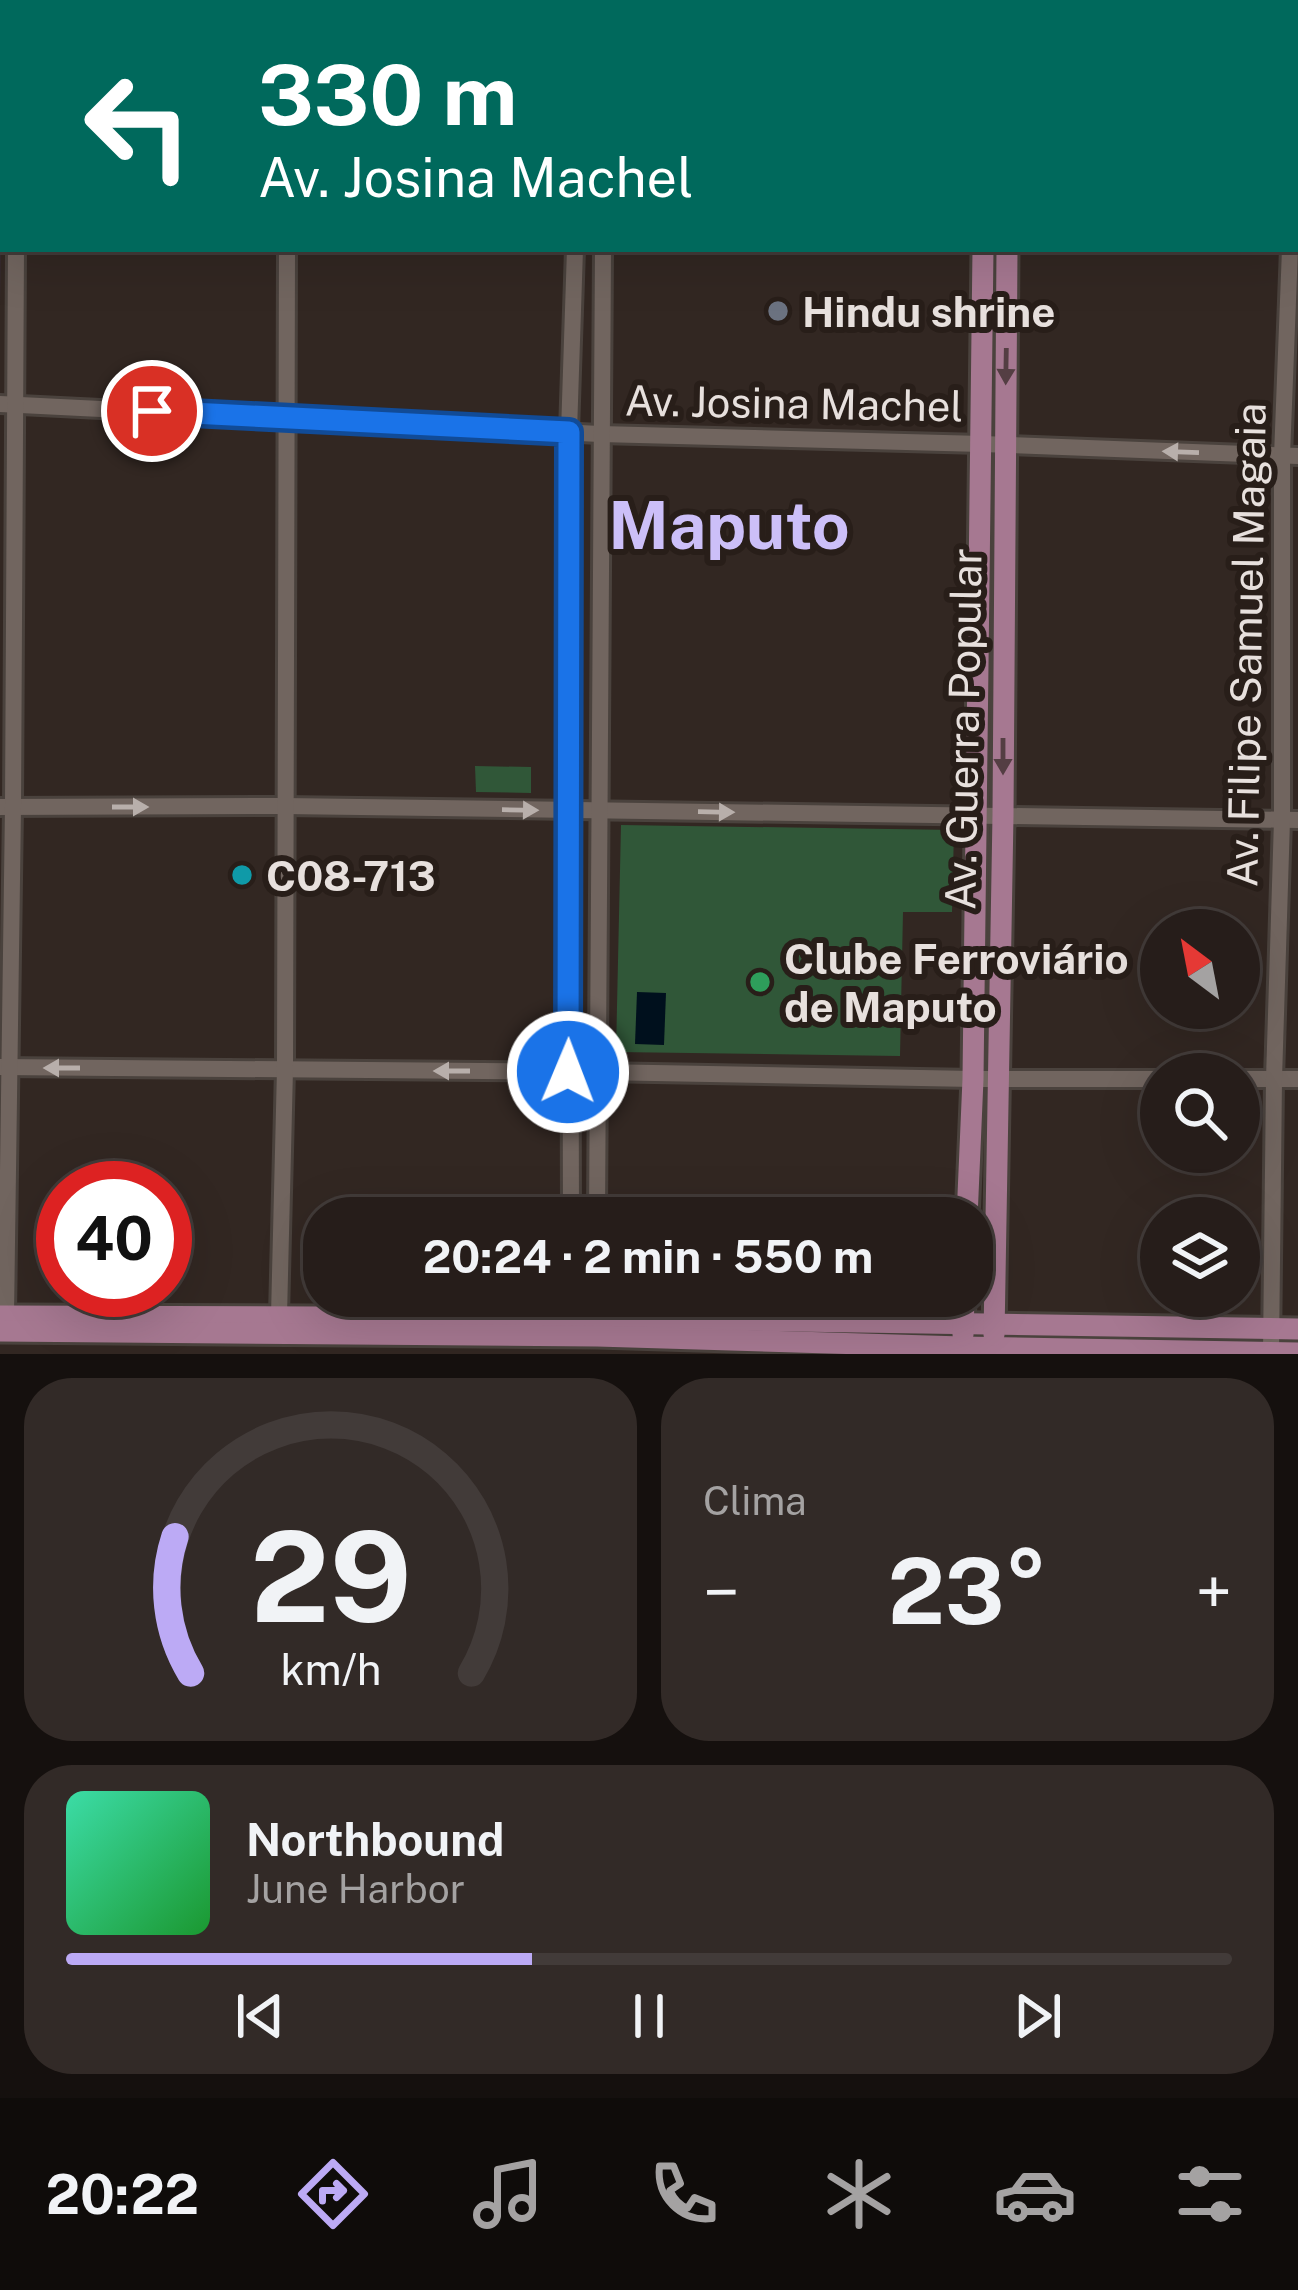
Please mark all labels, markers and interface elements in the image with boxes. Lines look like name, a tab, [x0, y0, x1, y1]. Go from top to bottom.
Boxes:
text: 330 m	[258, 45, 518, 144]
icon: left	[60, 48, 216, 204]
text: Av. Josina Machel	[258, 146, 694, 209]
place label: Hindu shrine	[802, 287, 1055, 336]
marker: Hindu shrine	[765, 298, 791, 324]
one-way arrow	[996, 348, 1015, 386]
pin	[101, 360, 203, 462]
street label: Av. Josina Machel	[624, 376, 964, 430]
icon: arrive	[119, 378, 185, 444]
street label: Av. Filipe Samuel Magaia	[1217, 402, 1275, 888]
one-way arrow	[1161, 442, 1199, 461]
district label: Maputo	[608, 486, 850, 564]
street label: Av. Guerra Popular	[935, 548, 991, 910]
one-way arrow	[993, 738, 1013, 776]
one-way arrow	[112, 797, 150, 817]
one-way arrow	[502, 800, 540, 820]
one-way arrow	[698, 802, 736, 822]
place label: C08-713	[266, 851, 436, 900]
marker: C08-713	[229, 862, 255, 888]
north arrow	[1140, 909, 1260, 1029]
map controls	[1140, 909, 1260, 1317]
place label: Clube Ferroviário de Maputo	[784, 934, 1129, 1031]
marker: Clube Ferroviário de Maputo	[747, 969, 773, 995]
position arrow	[505, 1009, 631, 1135]
button: search	[1140, 1053, 1260, 1173]
one-way arrow	[42, 1058, 80, 1078]
one-way arrow	[432, 1061, 470, 1081]
speed limit sign: 40	[36, 1161, 192, 1317]
button: layers	[1140, 1197, 1260, 1317]
text: 20:24 · 2 min · 550 m	[423, 1230, 873, 1283]
text: Clima	[703, 1478, 807, 1524]
text: 29	[250, 1503, 411, 1650]
text: 23°	[888, 1538, 1047, 1644]
text: −	[703, 1553, 740, 1631]
text: +	[1195, 1553, 1232, 1631]
text: km/h	[280, 1643, 381, 1694]
text: Northbound	[246, 1813, 504, 1866]
text: June Harbor	[246, 1866, 465, 1912]
icon: previous	[227, 1983, 293, 2049]
icon: pause	[616, 1983, 682, 2049]
icon: next	[1005, 1983, 1071, 2049]
icon: directions	[291, 2152, 375, 2236]
icon: music	[466, 2152, 550, 2236]
icon: phone	[642, 2152, 726, 2236]
icon: climate	[817, 2152, 901, 2236]
icon: car	[993, 2152, 1077, 2236]
icon: filters	[1168, 2152, 1252, 2236]
text: 20:22	[46, 2163, 199, 2226]

